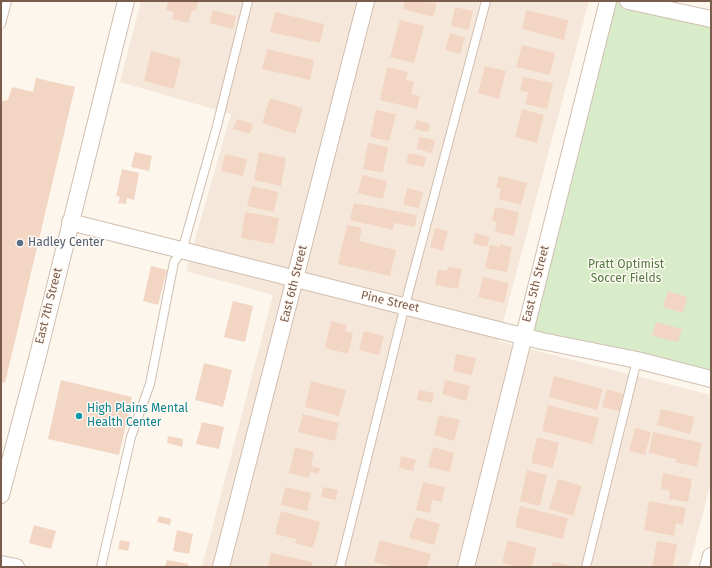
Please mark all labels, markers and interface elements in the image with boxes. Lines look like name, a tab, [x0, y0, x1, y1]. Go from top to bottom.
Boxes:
place label: Hadley Center	[28, 236, 104, 250]
marker: Hadley Center	[15, 238, 25, 248]
street label: East 6th Street	[277, 244, 311, 324]
street label: East 5th Street	[519, 244, 553, 324]
park label: Pratt Optimist Soccer Fields	[588, 258, 664, 286]
street label: East 7th Street	[33, 266, 65, 346]
street label: Pine Street	[359, 288, 421, 316]
place label: High Plains Mental Health Center	[87, 402, 188, 430]
marker: High Plains Mental Health Center	[74, 411, 84, 421]

